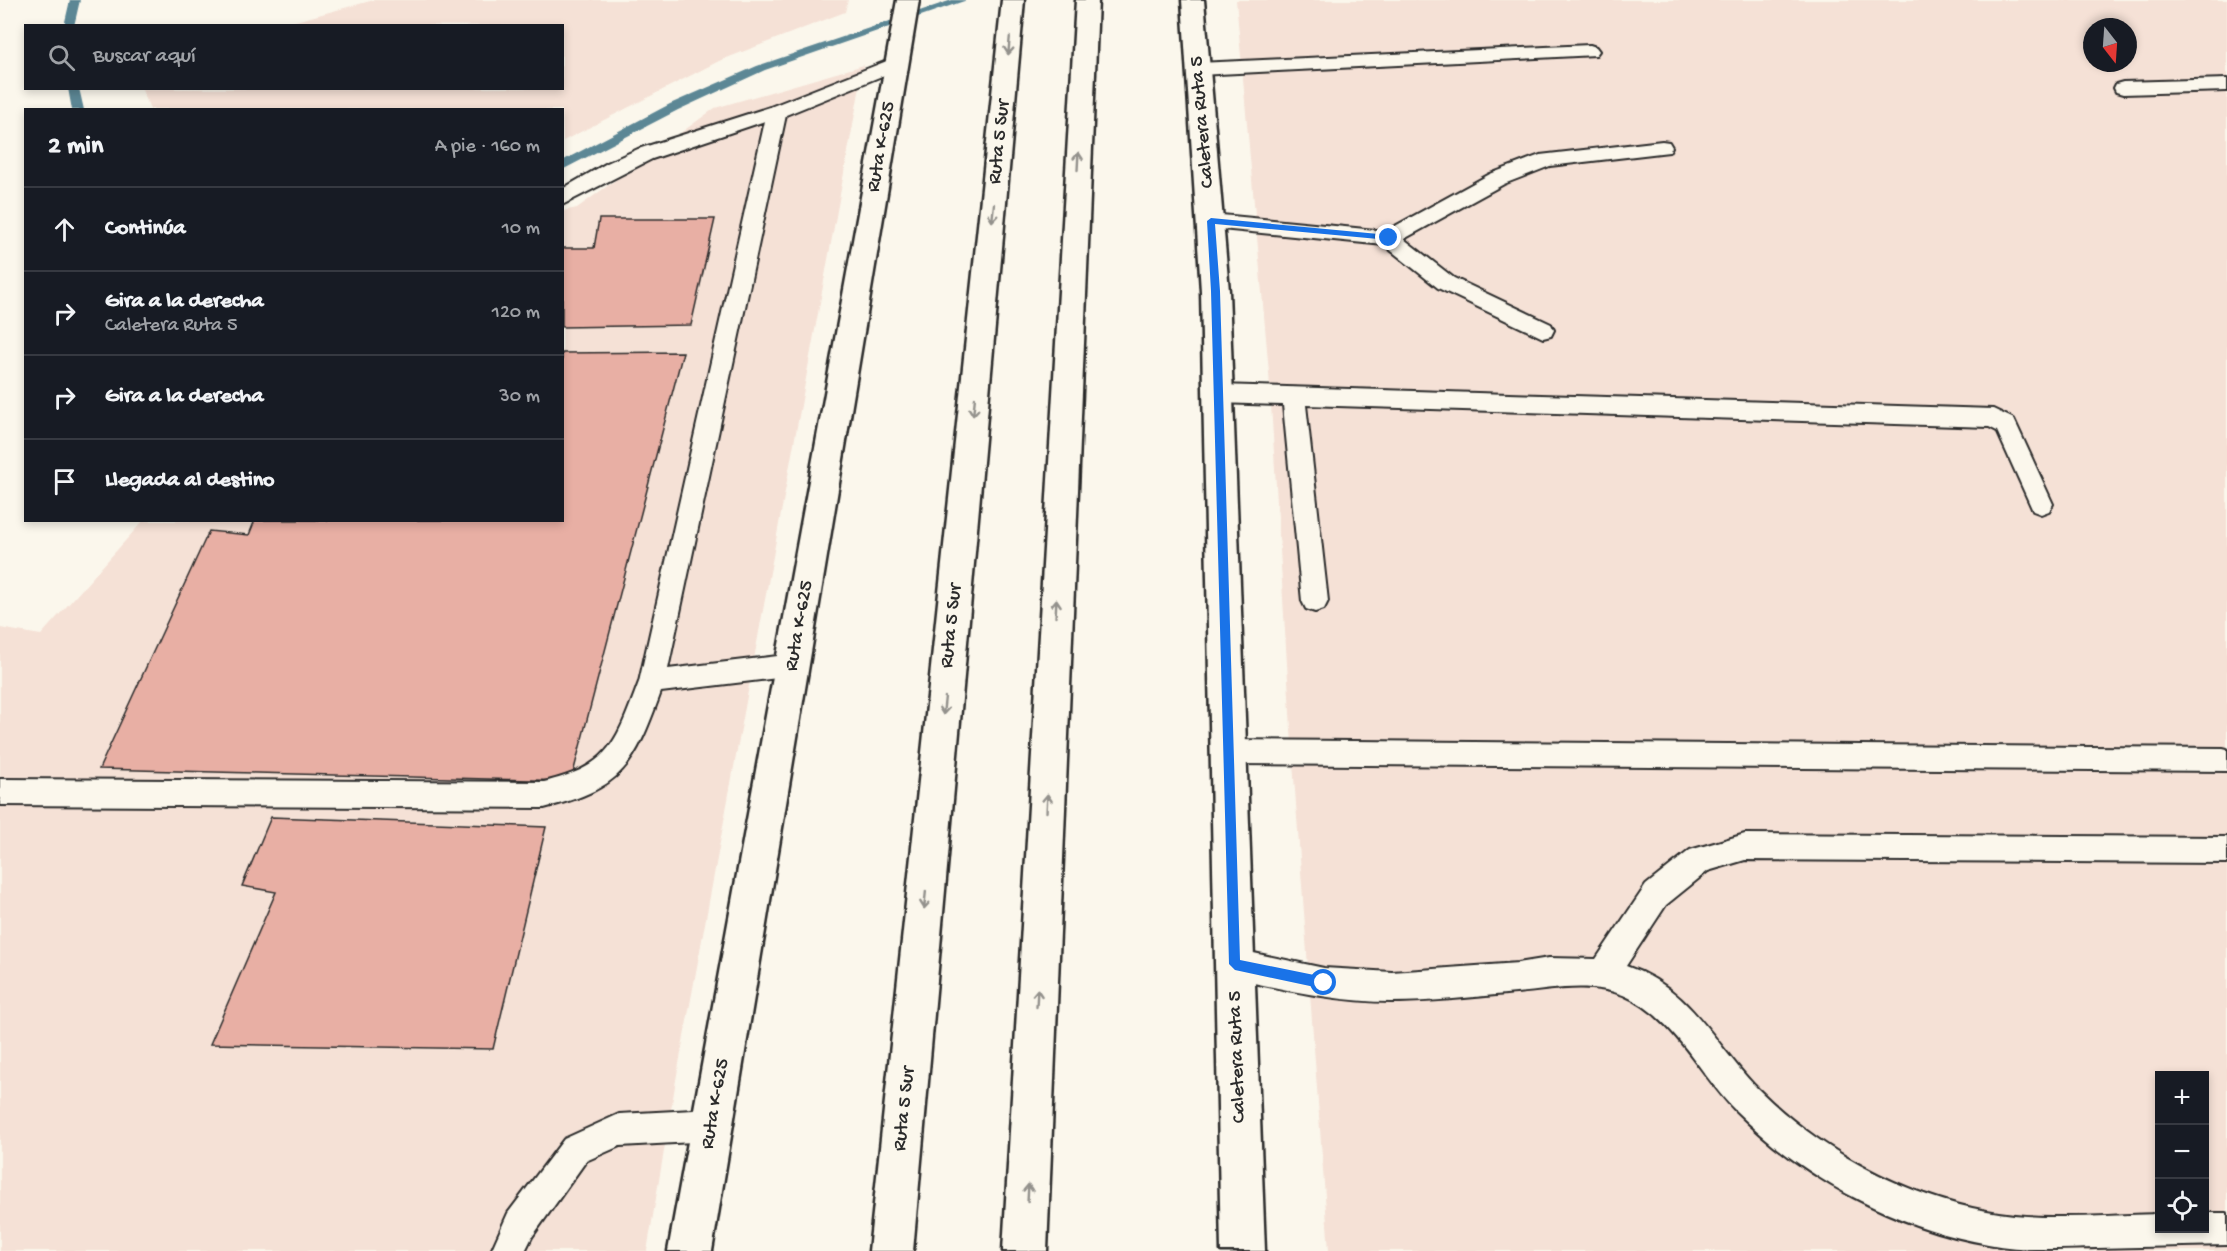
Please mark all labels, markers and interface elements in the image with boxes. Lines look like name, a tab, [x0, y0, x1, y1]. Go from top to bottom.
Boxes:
north arrow	[2083, 18, 2137, 72]
search box	[24, 24, 564, 90]
one-way arrow	[1003, 36, 1014, 56]
icon: search	[45, 41, 78, 74]
text: Buscar aquí	[93, 44, 196, 70]
street label: Caletera Ruta 5	[1186, 55, 1220, 189]
street label: Ruta 5 Sur	[984, 97, 1016, 185]
street label: Ruta K-625	[863, 100, 901, 194]
text: 2 min	[48, 132, 103, 163]
text: A pie · 160 m	[435, 136, 540, 159]
one-way arrow	[1073, 152, 1084, 172]
one-way arrow	[987, 203, 998, 223]
icon: ahead	[48, 213, 81, 246]
text: Continúa	[105, 216, 186, 242]
text: 10 m	[502, 218, 540, 241]
route end	[1375, 224, 1401, 250]
text: Gira a la derecha	[105, 289, 263, 315]
icon: right	[48, 297, 81, 330]
text: 120 m	[492, 302, 540, 325]
text: Caletera Ruta 5	[105, 315, 237, 338]
icon: right	[48, 381, 81, 414]
text: Gira a la derecha	[105, 384, 263, 410]
text: 30 m	[499, 386, 540, 409]
one-way arrow	[968, 397, 979, 417]
icon: arrive	[48, 465, 81, 498]
text: Llegada al destino	[105, 468, 275, 494]
street label: Ruta K-625	[781, 579, 819, 673]
street label: Ruta 5 Sur	[936, 581, 968, 669]
one-way arrow	[1051, 599, 1062, 619]
one-way arrow	[938, 696, 949, 715]
one-way arrow	[1041, 794, 1052, 814]
one-way arrow	[919, 890, 930, 910]
route start	[1310, 969, 1336, 995]
one-way arrow	[1032, 988, 1043, 1008]
street label: Caletera Ruta 5	[1224, 990, 1252, 1124]
street label: Ruta K-625	[697, 1057, 735, 1151]
street label: Ruta 5 Sur	[889, 1064, 921, 1152]
map controls	[2155, 1071, 2209, 1233]
button: +	[2155, 1071, 2209, 1125]
button: −	[2155, 1125, 2209, 1179]
button: locate	[2155, 1179, 2209, 1233]
one-way arrow	[1022, 1183, 1033, 1203]

